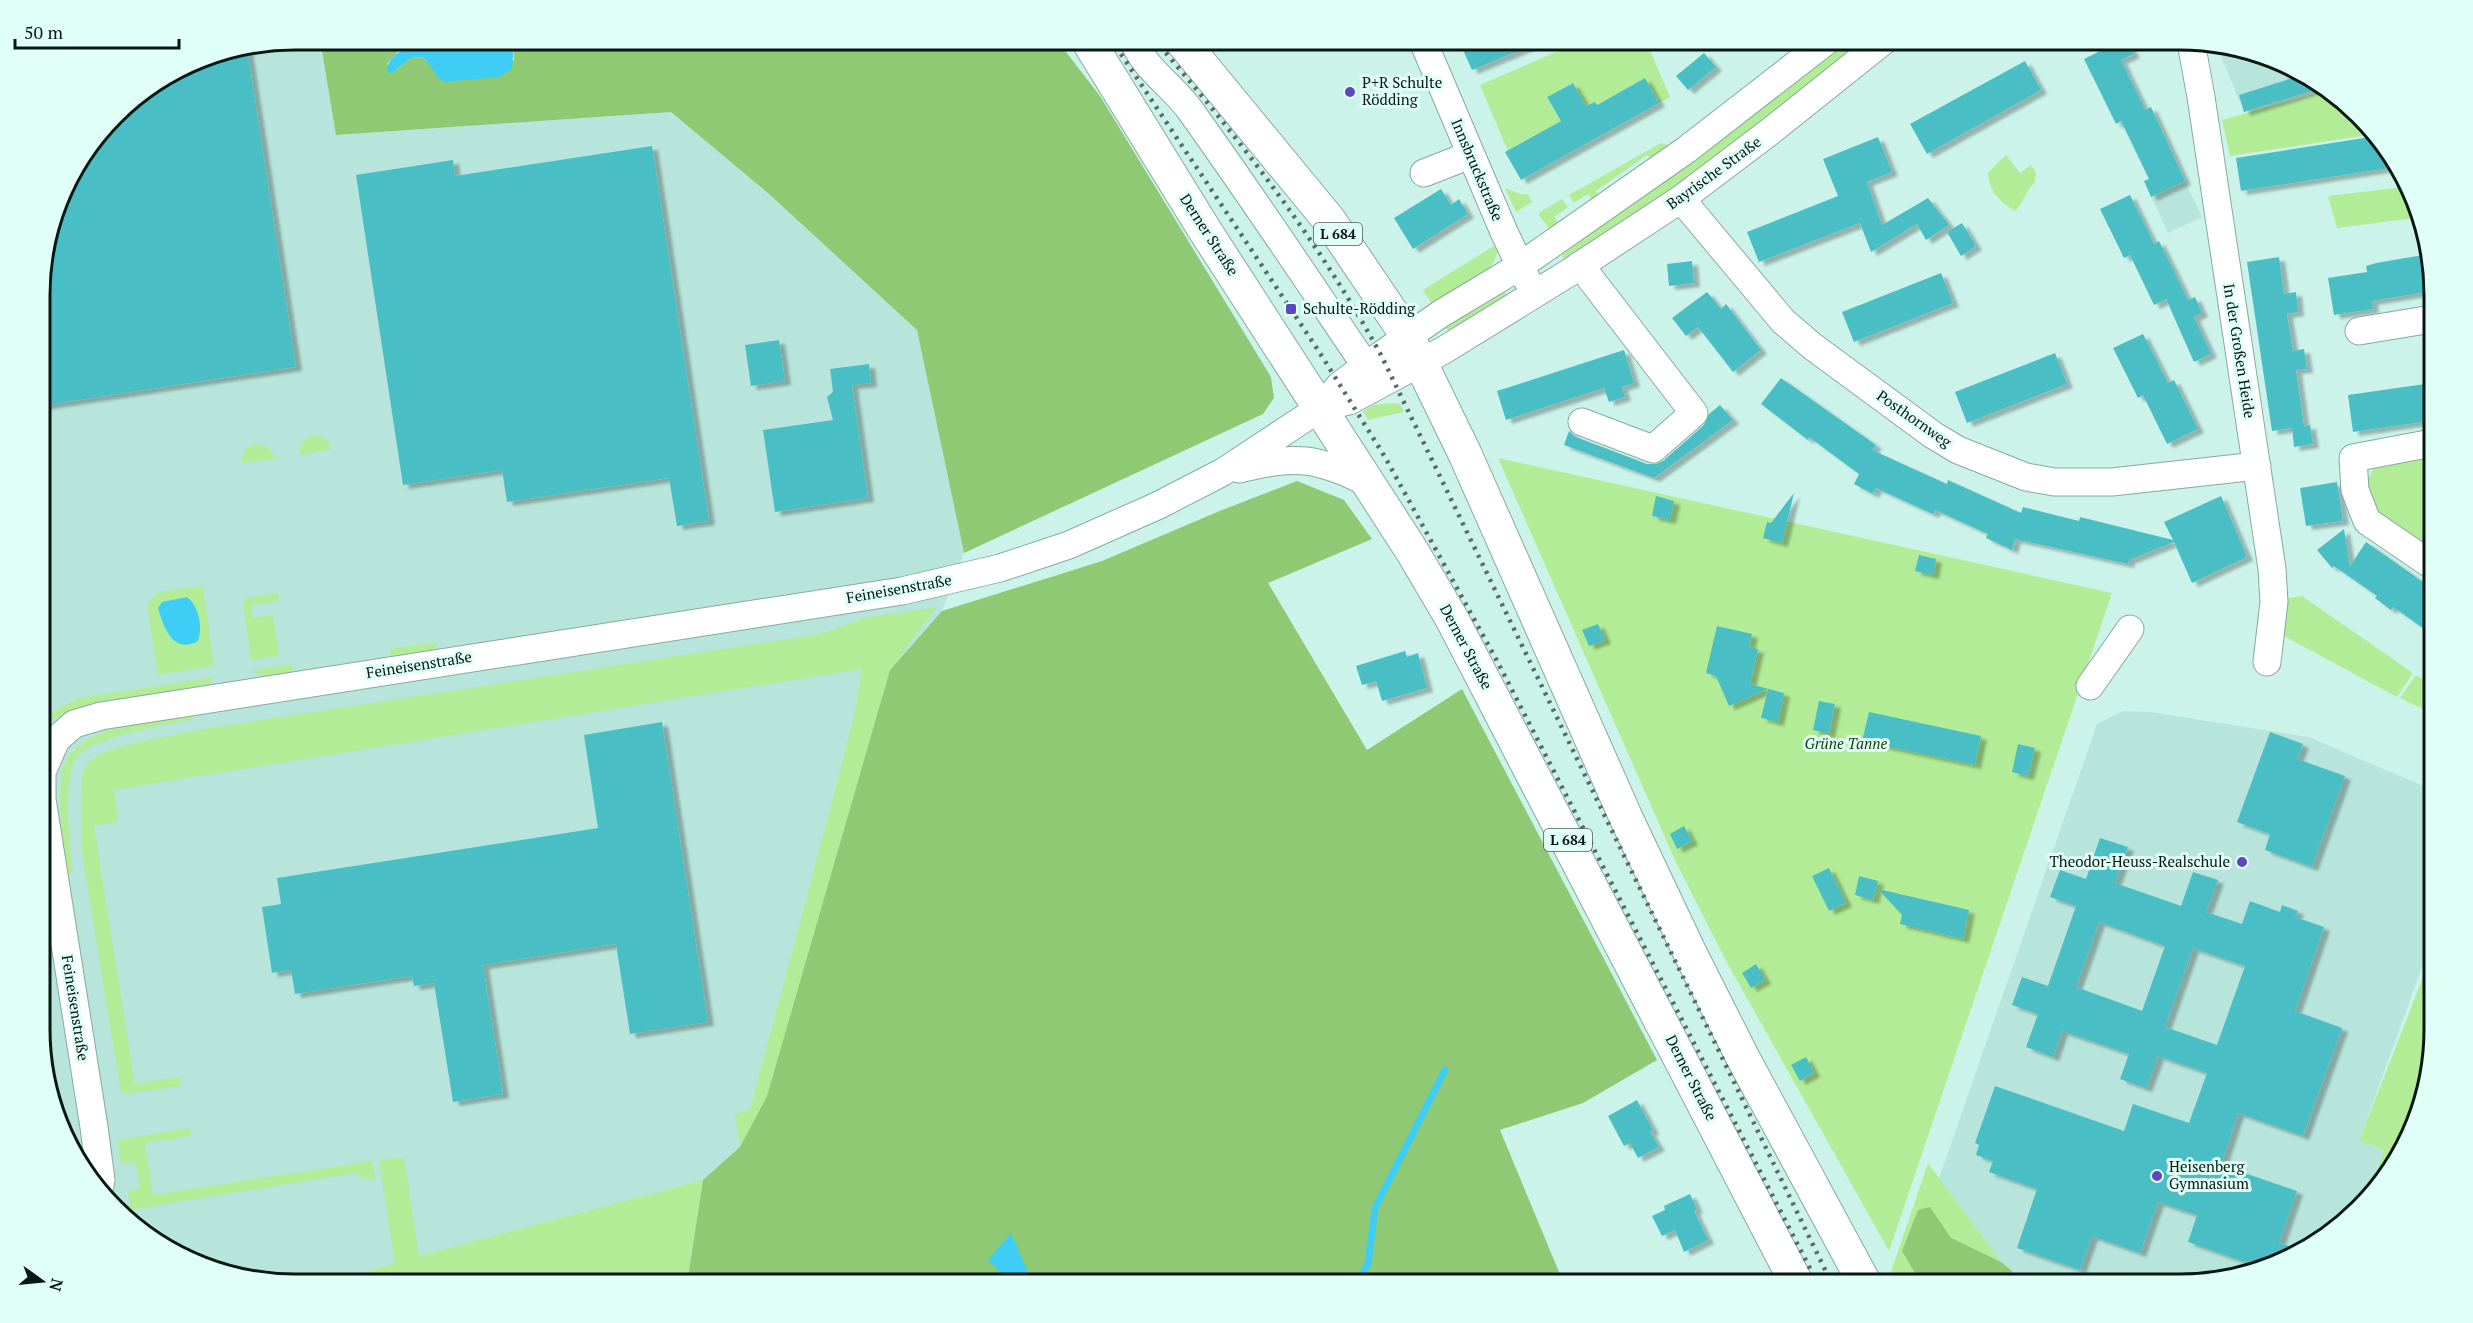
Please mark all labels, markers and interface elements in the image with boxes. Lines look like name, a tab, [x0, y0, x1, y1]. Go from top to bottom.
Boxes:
scale bar	[15, 12, 178, 50]
text: 50 m	[24, 20, 64, 44]
place label: P+R Schulte Rödding	[1362, 72, 1442, 109]
marker: P+R Schulte Rödding	[1343, 85, 1357, 99]
street label: Innsbruckstraße	[1447, 115, 1508, 224]
street label: Bayrische Straße	[1662, 131, 1765, 213]
street label: Derner Straße	[1176, 190, 1244, 279]
road number: L 684	[1314, 223, 1362, 245]
street label: In der Großen Heide	[2219, 282, 2261, 420]
place label: Schulte-Rödding	[1303, 298, 1416, 318]
marker: Schulte-Rödding	[1284, 302, 1298, 316]
street label: Posthornweg	[1873, 385, 1957, 452]
street label: Feineisenstraße	[845, 569, 953, 607]
street label: Derner Straße	[1436, 600, 1498, 693]
street label: Feineisenstraße	[365, 646, 473, 682]
park label: Grüne Tanne	[1805, 733, 1888, 753]
road number: L 684	[1544, 829, 1592, 851]
place label: Theodor-Heuss-Realschule	[2050, 851, 2230, 871]
marker: Theodor-Heuss-Realschule	[2235, 855, 2249, 869]
street label: Feineisenstraße	[58, 954, 94, 1062]
street label: Derner Straße	[1662, 1031, 1722, 1124]
place label: Heisenberg Gymnasium	[2169, 1156, 2249, 1193]
marker: Heisenberg Gymnasium	[2150, 1169, 2164, 1183]
north arrow	[12, 1251, 72, 1311]
text: N	[44, 1276, 69, 1294]

